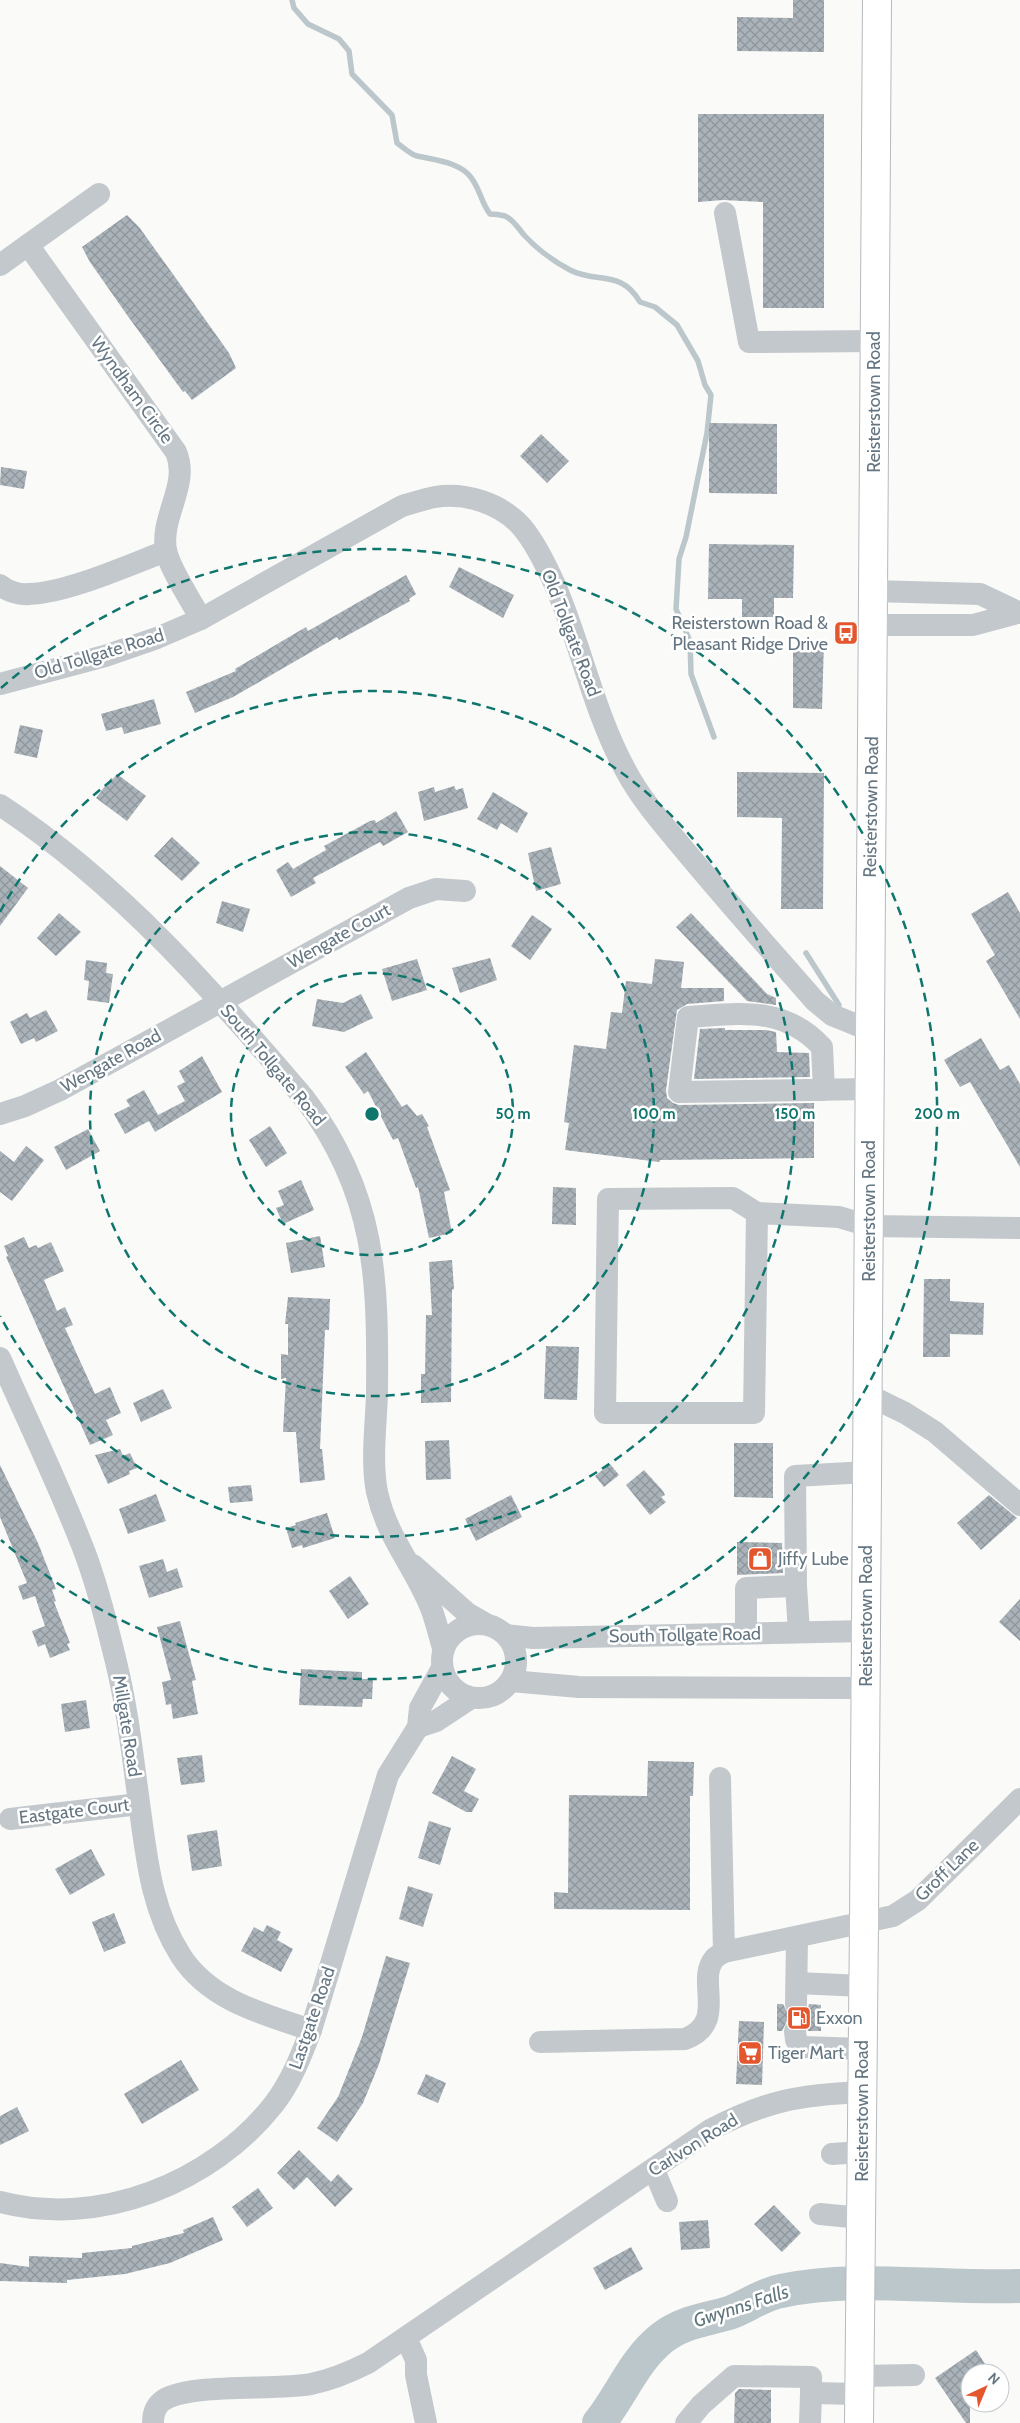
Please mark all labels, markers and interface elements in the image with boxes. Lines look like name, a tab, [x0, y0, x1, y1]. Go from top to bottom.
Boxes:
street label: Reisterstown Road	[863, 331, 885, 473]
street label: Wyndham Circle	[86, 332, 178, 448]
street label: Old Tollgate Road	[537, 566, 605, 700]
place label: Reisterstown Road & Pleasant Ridge Drive	[672, 612, 828, 655]
bus stop icon: Reisterstown Road & Pleasant Ridge Drive	[833, 620, 859, 646]
street label: Old Tollgate Road	[32, 624, 166, 684]
street label: Reisterstown Road	[859, 736, 883, 878]
street label: Wengate Court	[284, 899, 394, 973]
street label: South Tollgate Road	[216, 1000, 330, 1130]
street label: Wengate Road	[57, 1024, 165, 1098]
centre of rings	[363, 1105, 381, 1123]
text: 50 m	[495, 1105, 531, 1123]
text: 100 m	[632, 1105, 676, 1123]
text: 150 m	[775, 1105, 815, 1123]
text: 200 m	[914, 1105, 960, 1123]
street label: Reisterstown Road	[858, 1140, 880, 1282]
street label: Reisterstown Road	[855, 1545, 877, 1687]
shop icon: Jiffy Lube	[747, 1546, 773, 1572]
place label: Jiffy Lube	[777, 1548, 849, 1570]
street label: South Tollgate Road	[609, 1623, 761, 1647]
street label: Millgate Road	[108, 1674, 146, 1778]
street label: Eastgate Court	[18, 1793, 130, 1829]
street label: Groff Lane	[911, 1834, 983, 1906]
street label: Lastgate Road	[284, 1964, 340, 2072]
fuel station icon: Exxon	[786, 2005, 812, 2031]
place label: Exxon	[816, 2007, 863, 2029]
supermarket icon: Tiger Mart	[737, 2040, 763, 2066]
street label: Reisterstown Road	[851, 2040, 873, 2182]
place label: Tiger Mart	[768, 2042, 844, 2064]
street label: Carlvon Road	[644, 2109, 742, 2181]
water label: Gwynns Falls	[690, 2280, 792, 2332]
north arrow	[960, 2363, 1010, 2413]
text: N	[984, 2369, 1004, 2389]

